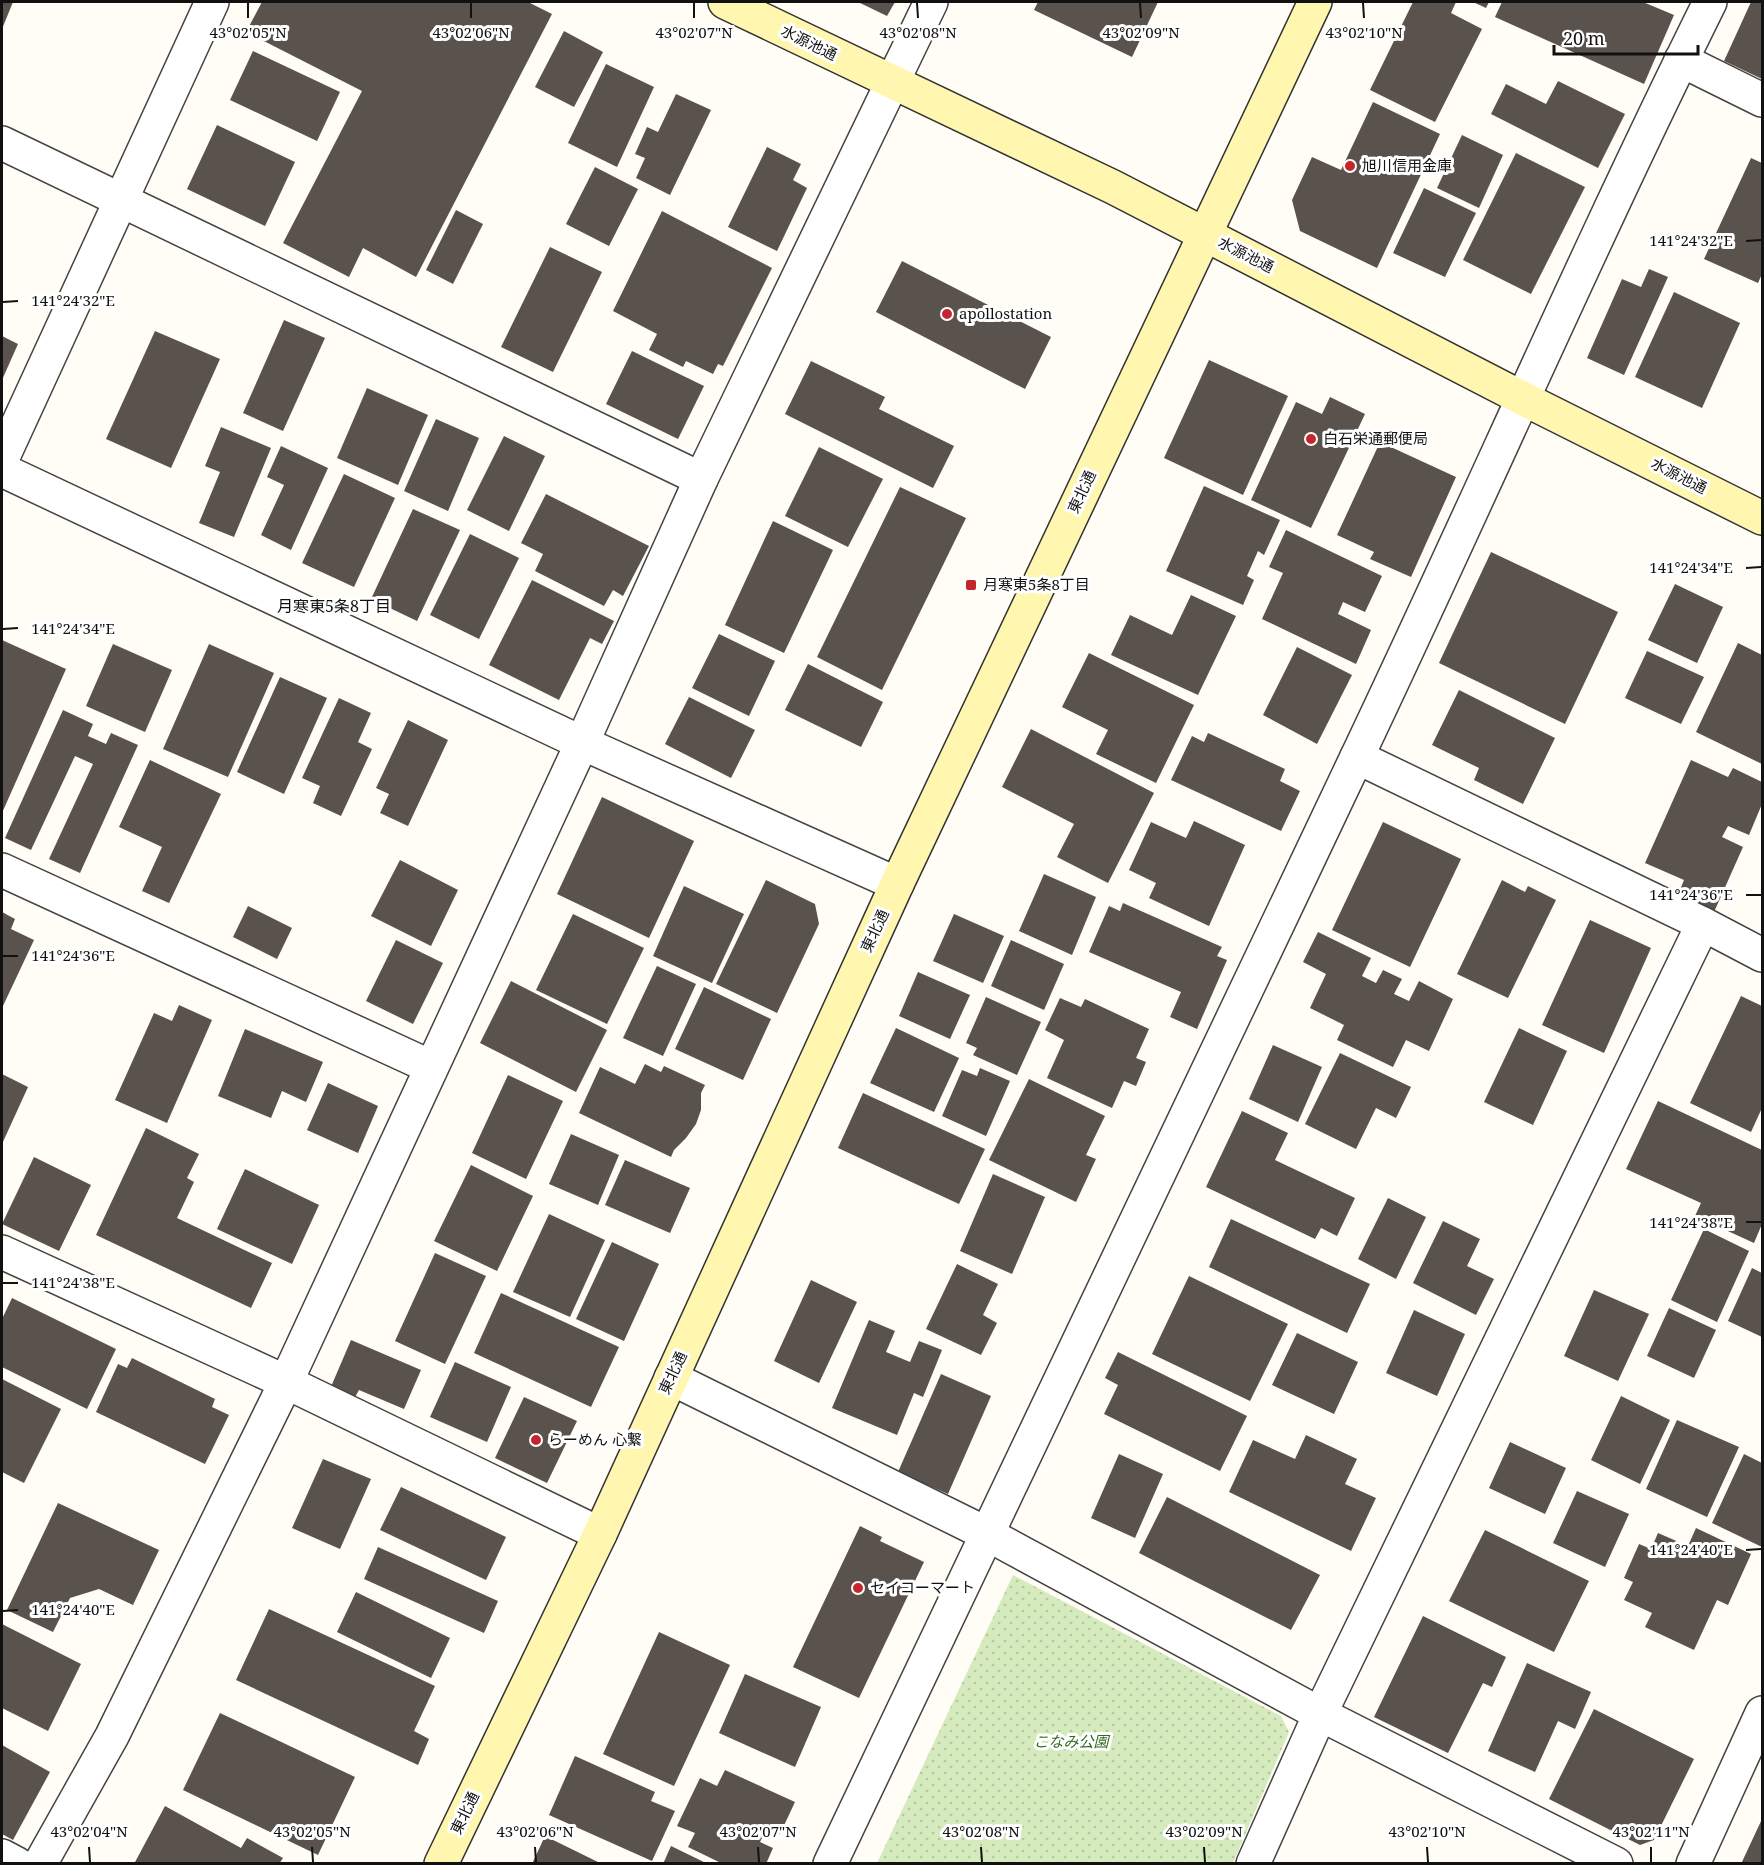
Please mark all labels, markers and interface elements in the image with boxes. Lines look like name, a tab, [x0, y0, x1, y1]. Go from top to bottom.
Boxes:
scale bar	[1554, 18, 1698, 56]
street label: 水源池通	[778, 20, 841, 64]
text: 43°02'05"N	[209, 22, 287, 42]
text: 43°02'06"N	[432, 22, 510, 42]
text: 43°02'07"N	[655, 22, 733, 42]
text: 43°02'08"N	[879, 22, 957, 42]
text: 43°02'09"N	[1102, 22, 1180, 42]
text: 43°02'10"N	[1325, 22, 1403, 42]
text: 20 m	[1563, 26, 1605, 50]
place label: 旭川信用金庫	[1362, 155, 1452, 175]
marker: 旭川信用金庫	[1343, 159, 1357, 173]
text: 141°24'32"E	[1649, 230, 1733, 250]
street label: 水源池通	[1215, 232, 1278, 277]
text: 141°24'32"E	[31, 290, 115, 310]
place label: apollostation	[959, 303, 1052, 323]
marker: apollostation	[940, 307, 954, 321]
place label: 白石栄通郵便局	[1323, 428, 1428, 448]
marker: 白石栄通郵便局	[1304, 432, 1318, 446]
street label: 水源池通	[1648, 453, 1711, 498]
street label: 東北通	[1063, 467, 1100, 516]
text: 141°24'34"E	[1649, 557, 1733, 577]
place label: 月寒東5条8丁目	[983, 574, 1090, 594]
marker: 月寒東5条8丁目	[964, 578, 978, 592]
district label: 月寒東5条8丁目	[277, 595, 391, 617]
text: 141°24'34"E	[31, 618, 115, 638]
text: 141°24'36"E	[1649, 884, 1733, 904]
street label: 東北通	[856, 906, 893, 955]
text: 141°24'36"E	[31, 945, 115, 965]
text: 141°24'38"E	[1649, 1212, 1733, 1232]
text: 141°24'38"E	[31, 1272, 115, 1292]
street label: 東北通	[654, 1348, 691, 1397]
place label: らーめん 心繋	[548, 1429, 642, 1449]
marker: らーめん 心繋	[529, 1433, 543, 1447]
text: 141°24'40"E	[1649, 1539, 1733, 1559]
place label: セイコーマート	[870, 1577, 975, 1597]
marker: セイコーマート	[851, 1581, 865, 1595]
text: 141°24'40"E	[31, 1599, 115, 1619]
park label: こなみ公園	[1033, 1731, 1110, 1751]
street label: 東北通	[445, 1788, 483, 1837]
text: 43°02'04"N	[50, 1821, 128, 1841]
text: 43°02'05"N	[273, 1821, 351, 1841]
text: 43°02'06"N	[496, 1821, 574, 1841]
text: 43°02'07"N	[719, 1821, 797, 1841]
text: 43°02'08"N	[942, 1821, 1020, 1841]
text: 43°02'09"N	[1165, 1821, 1243, 1841]
text: 43°02'10"N	[1388, 1821, 1466, 1841]
text: 43°02'11"N	[1612, 1821, 1690, 1841]

